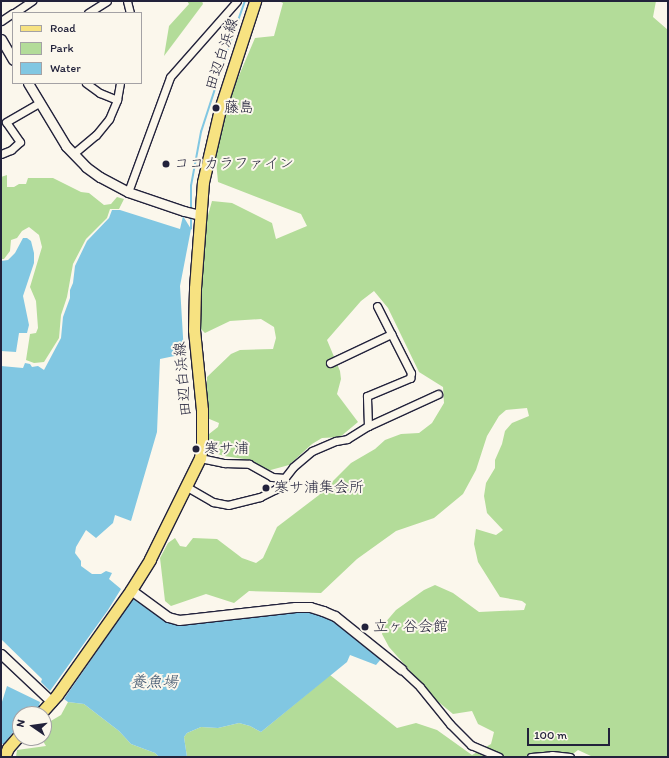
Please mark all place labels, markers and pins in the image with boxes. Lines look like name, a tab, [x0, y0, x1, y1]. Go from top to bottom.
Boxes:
place label: 藤島	[224, 99, 254, 117]
marker: 藤島	[211, 103, 221, 113]
place label: ココカラファイン	[174, 155, 294, 173]
marker: ココカラファイン	[161, 159, 171, 169]
place label: 寒サ浦	[204, 440, 249, 458]
marker: 寒サ浦	[191, 444, 201, 454]
place label: 寒サ浦集会所	[274, 479, 364, 497]
marker: 寒サ浦集会所	[261, 483, 271, 493]
place label: 立ヶ谷会館	[373, 618, 448, 636]
marker: 立ヶ谷会館	[360, 622, 370, 632]

